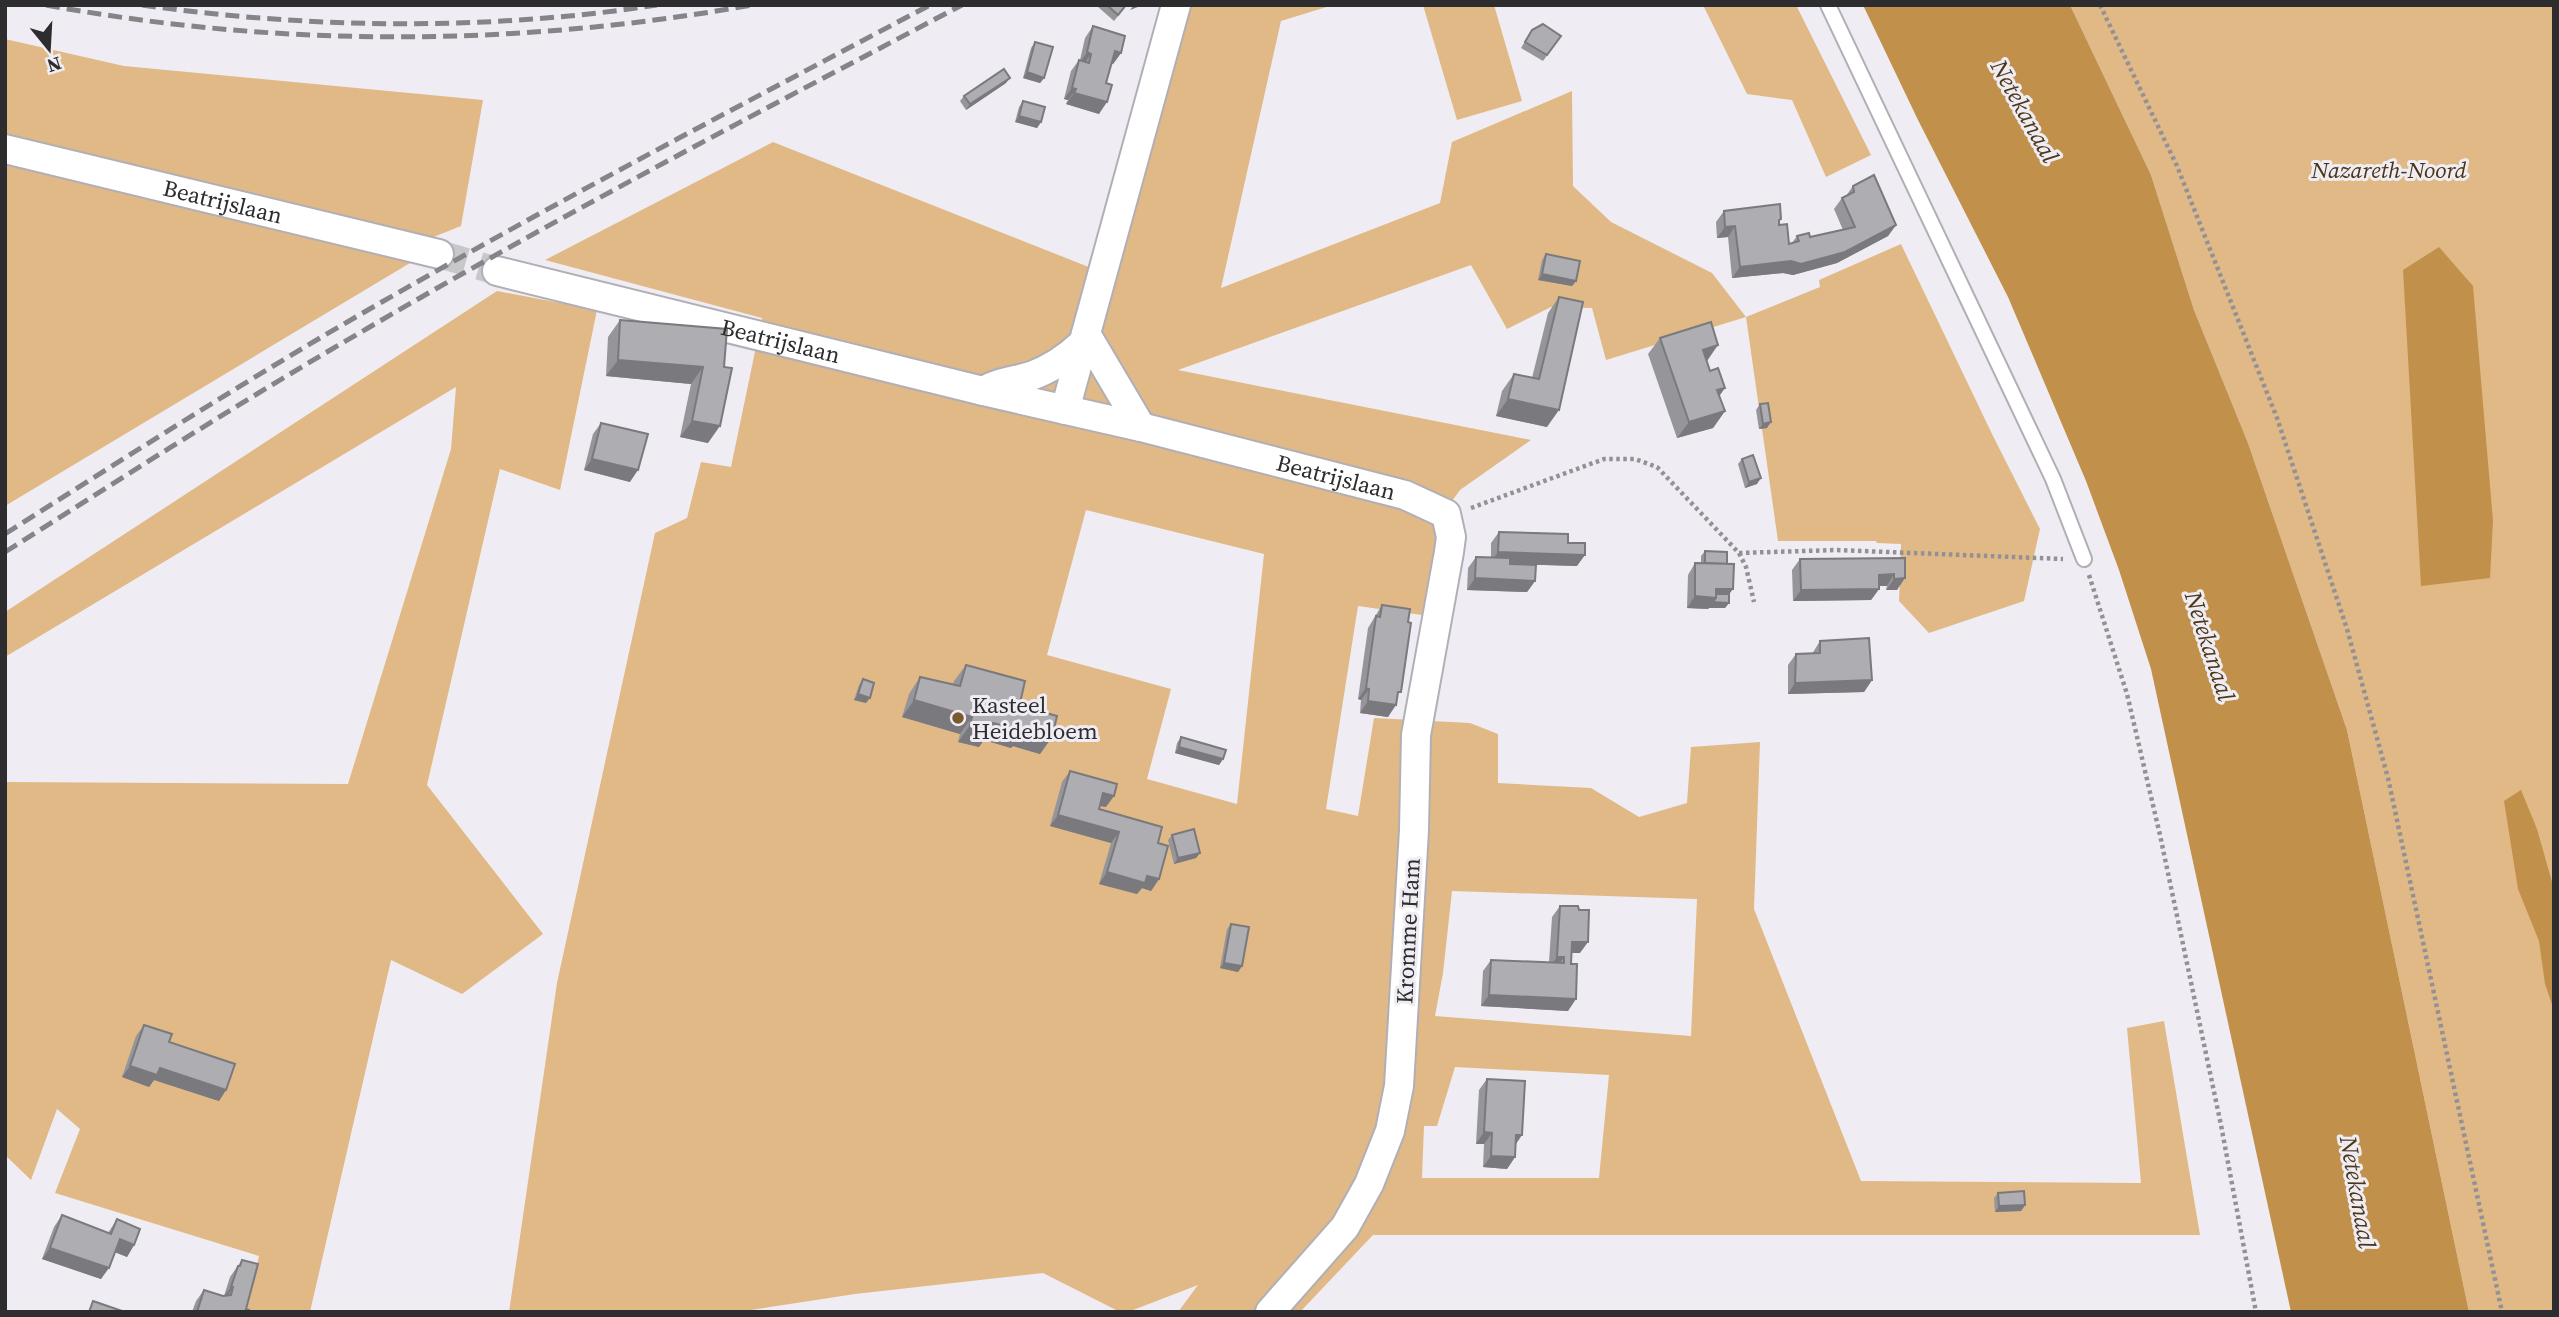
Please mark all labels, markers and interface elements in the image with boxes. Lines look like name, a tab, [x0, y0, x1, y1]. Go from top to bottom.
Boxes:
north arrow	[14, 14, 84, 84]
text: N	[44, 51, 65, 80]
water label: Netekanaal	[1983, 53, 2067, 169]
park label: Nazareth-Noord	[2310, 154, 2467, 186]
street label: Beatrijslaan	[160, 172, 286, 232]
street label: Beatrijslaan	[718, 311, 843, 371]
street label: Beatrijslaan	[1273, 447, 1399, 508]
water label: Netekanaal	[2176, 586, 2243, 705]
place label: Kasteel Heidebloem	[972, 689, 1098, 747]
marker: Kasteel Heidebloem	[950, 710, 966, 726]
street label: Kromme Ham	[1388, 857, 1428, 1005]
water label: Netekanaal	[2332, 1132, 2384, 1251]

